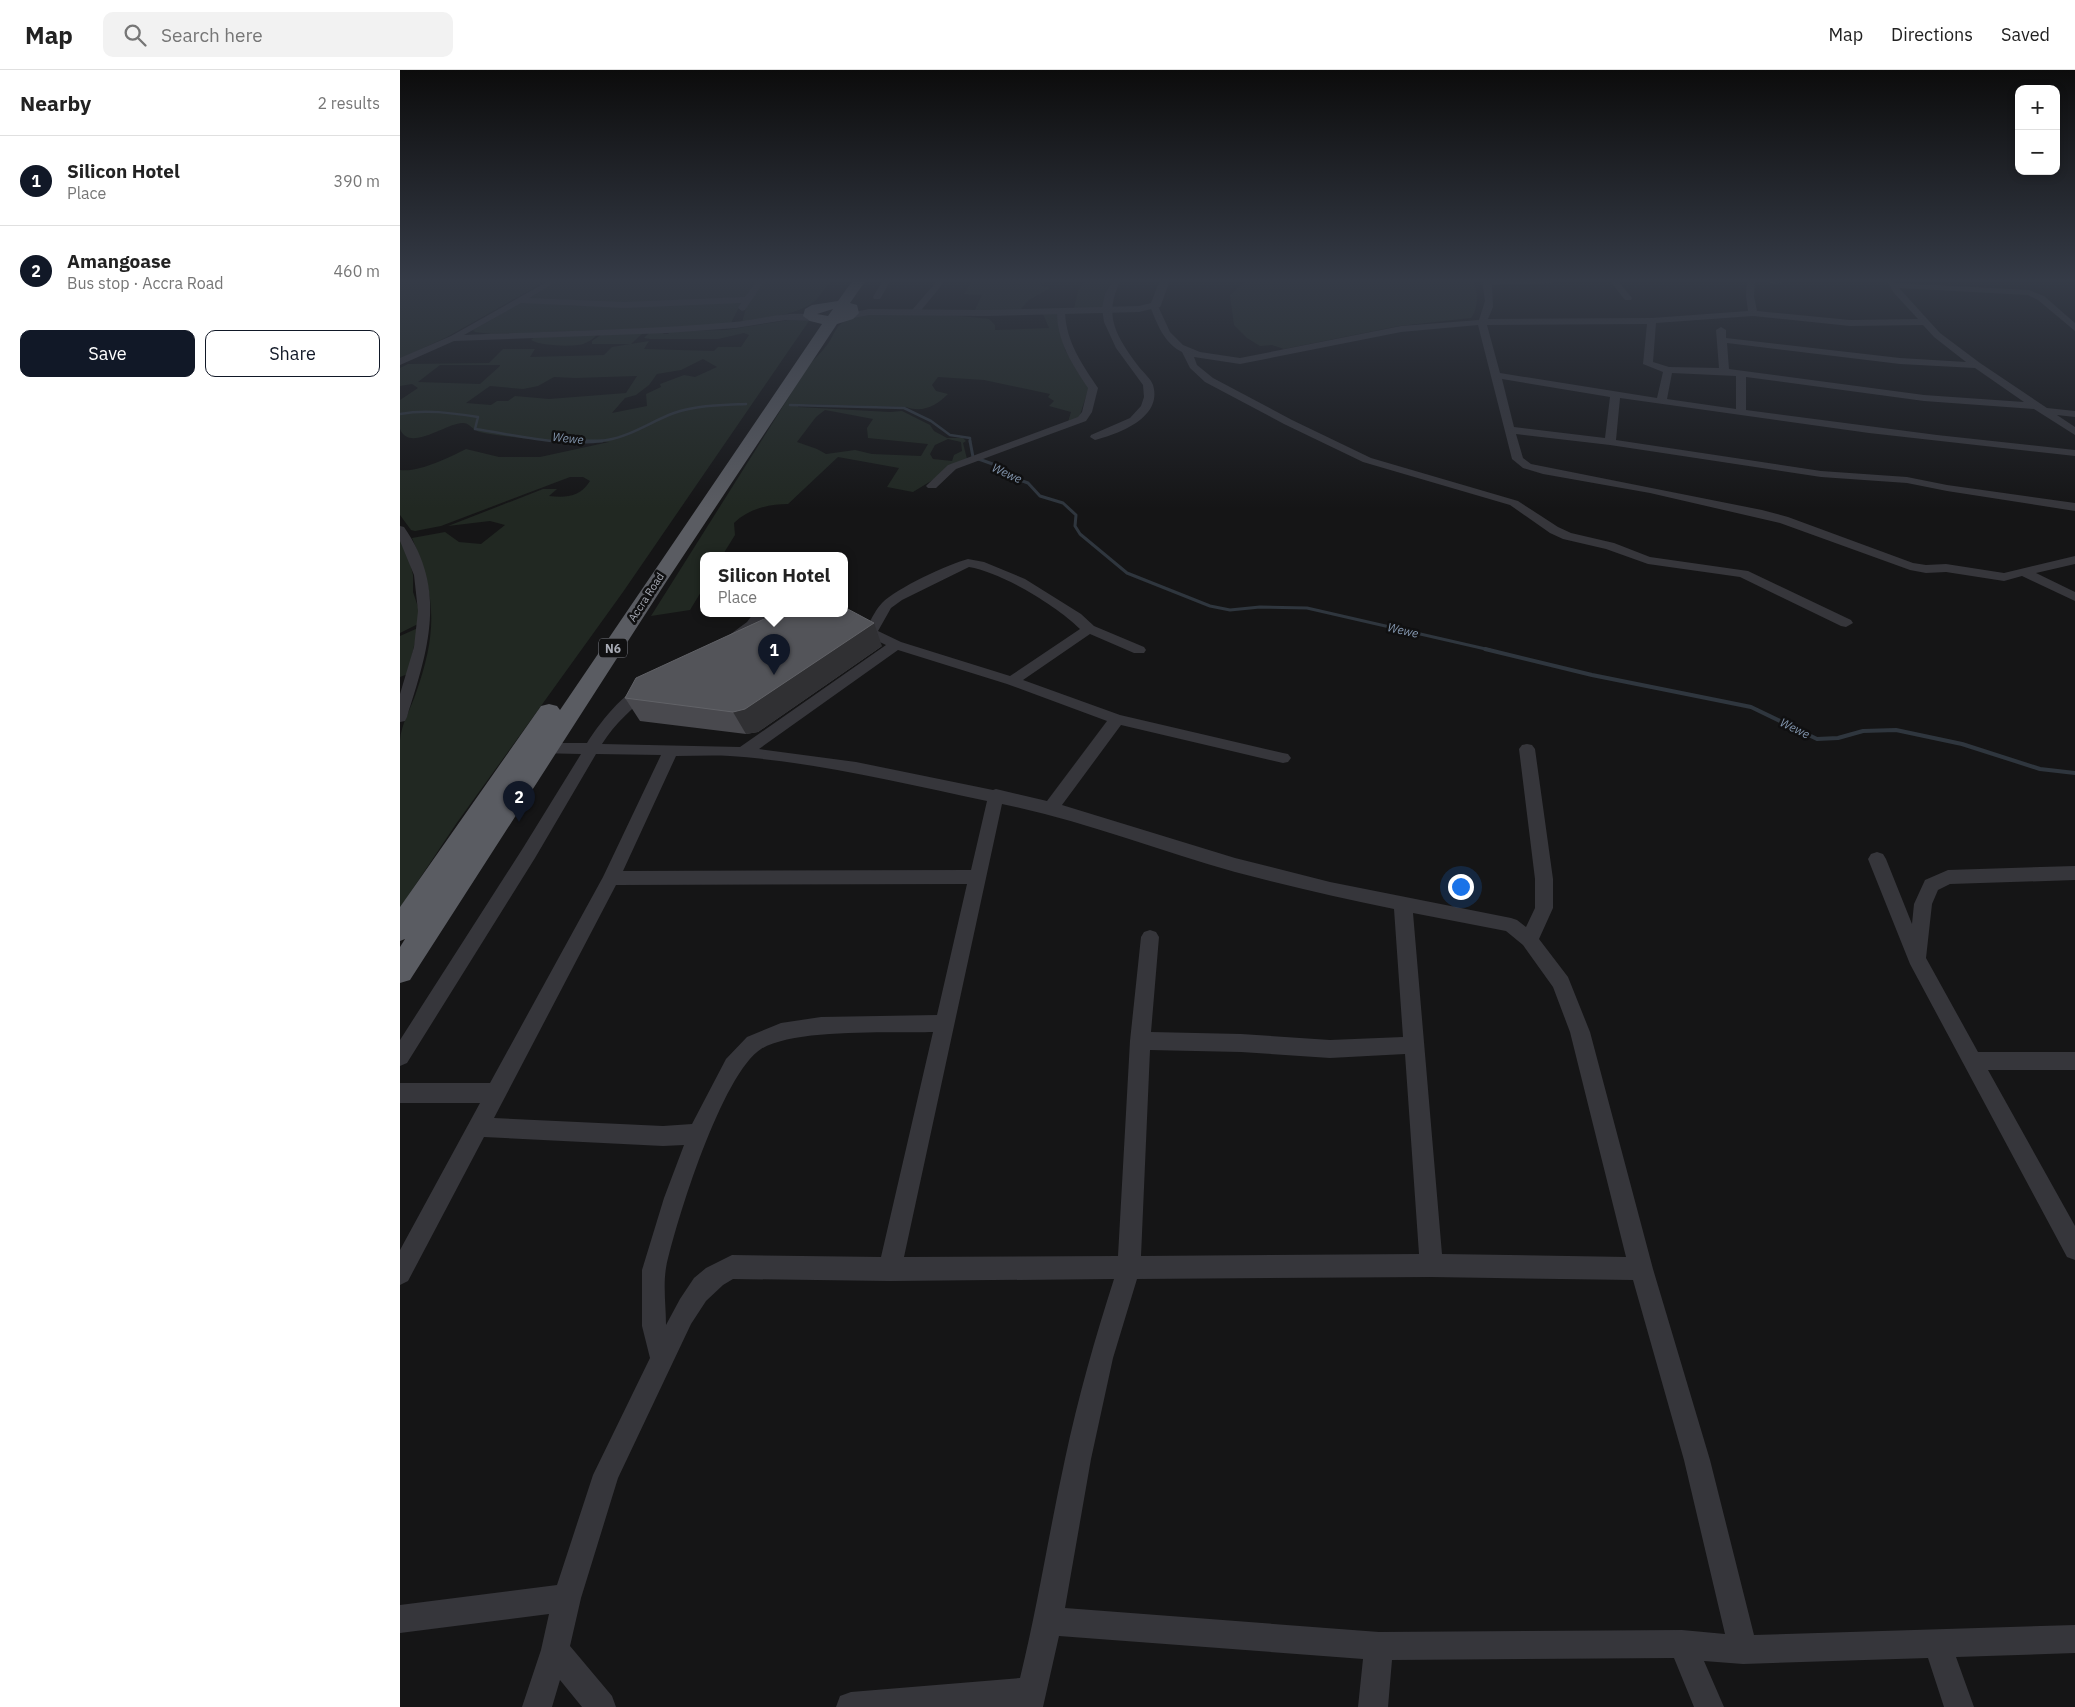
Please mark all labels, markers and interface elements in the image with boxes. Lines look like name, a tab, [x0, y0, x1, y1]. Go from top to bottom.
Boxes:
search box	[103, 12, 453, 57]
text: Map	[25, 19, 73, 51]
icon: search	[121, 21, 149, 49]
text: Search here	[161, 23, 263, 47]
text: Map	[1828, 23, 1863, 46]
text: Directions	[1891, 23, 1973, 46]
text: Saved	[2001, 23, 2050, 46]
map controls	[2015, 85, 2060, 175]
button: +	[2015, 85, 2060, 130]
text: Nearby	[20, 89, 91, 117]
text: 2 results	[317, 93, 380, 113]
button: −	[2015, 130, 2060, 175]
text: Silicon Hotel	[67, 159, 180, 183]
text: 1	[31, 171, 41, 191]
text: 390 m	[333, 171, 380, 191]
text: Place	[67, 183, 106, 203]
text: Amangoase	[67, 249, 171, 273]
text: 2	[31, 261, 41, 281]
text: 460 m	[333, 261, 380, 281]
text: Bus stop · Accra Road	[67, 273, 224, 293]
button: Save	[20, 330, 195, 377]
button: Share	[205, 330, 380, 377]
water label: Wewe	[552, 429, 584, 447]
water label: Wewe	[990, 460, 1024, 486]
popup	[700, 552, 848, 617]
text: Silicon Hotel	[718, 563, 830, 587]
street label: Accra Road	[625, 570, 667, 624]
text: Place	[718, 587, 757, 607]
water label: Wewe	[1386, 619, 1420, 641]
pin: 1	[758, 634, 790, 675]
road number: N6	[599, 638, 627, 658]
water label: Wewe	[1778, 714, 1812, 742]
pin: 2	[503, 781, 535, 822]
your location	[1448, 874, 1474, 900]

